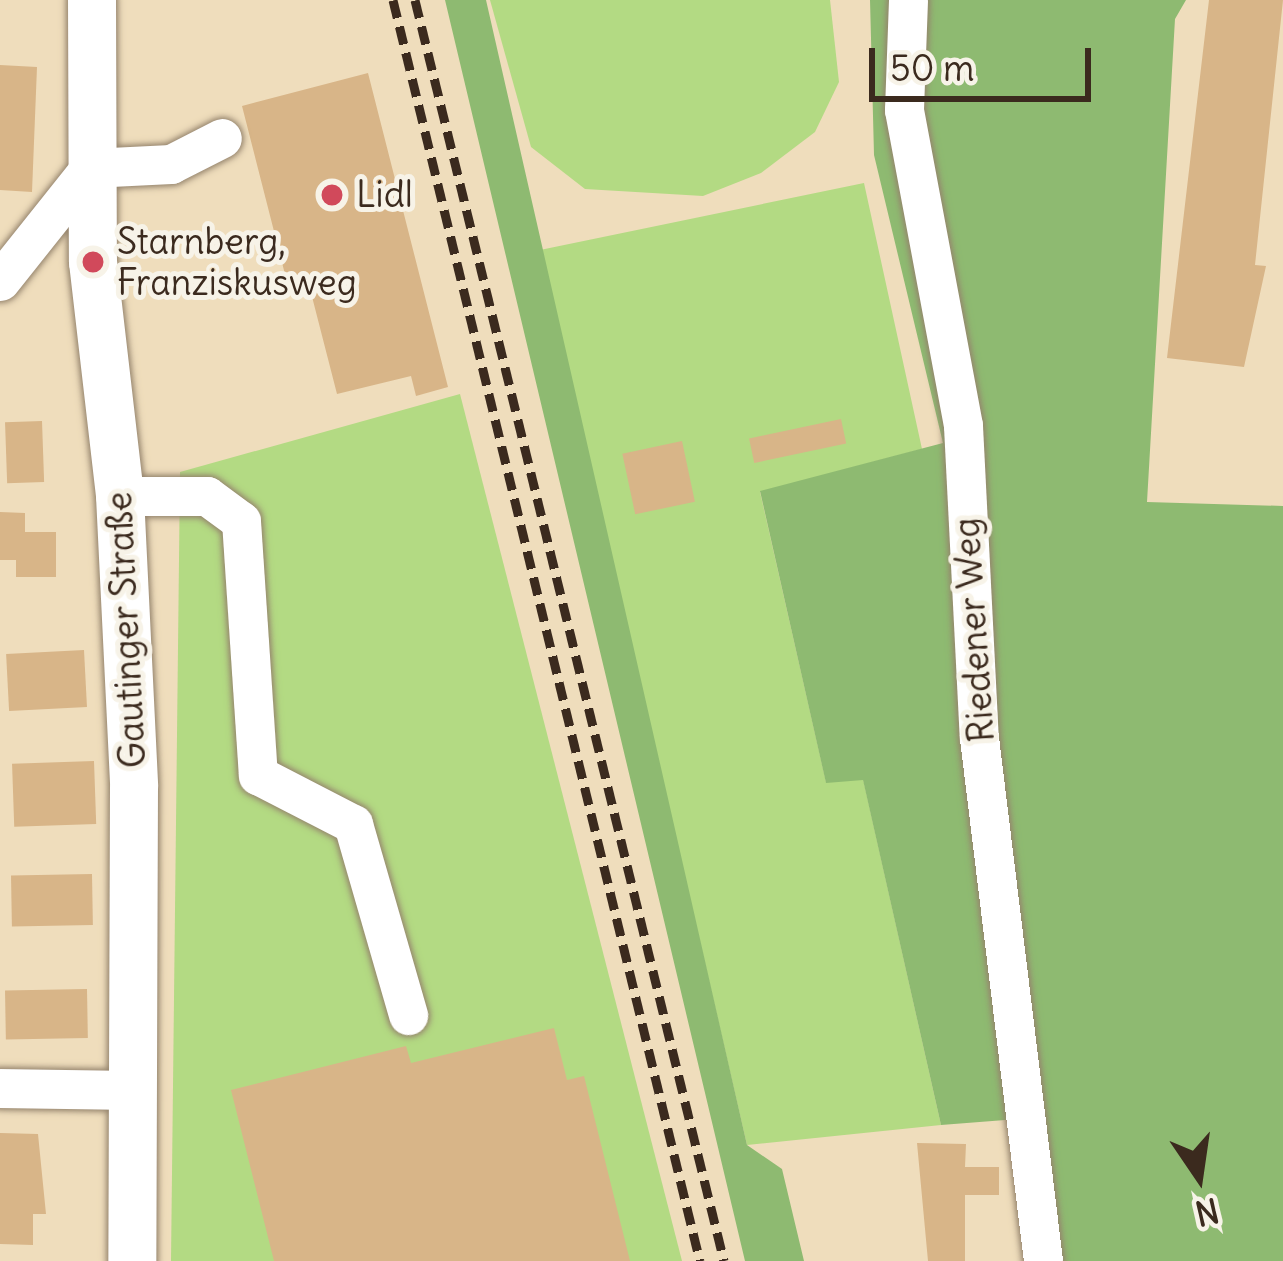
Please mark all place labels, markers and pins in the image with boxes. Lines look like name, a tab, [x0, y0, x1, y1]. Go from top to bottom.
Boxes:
place label: Lidl	[356, 173, 413, 217]
marker: Lidl	[319, 182, 345, 208]
place label: Starnberg, Franziskusweg	[117, 219, 357, 304]
marker: Starnberg, Franziskusweg	[80, 249, 106, 275]

